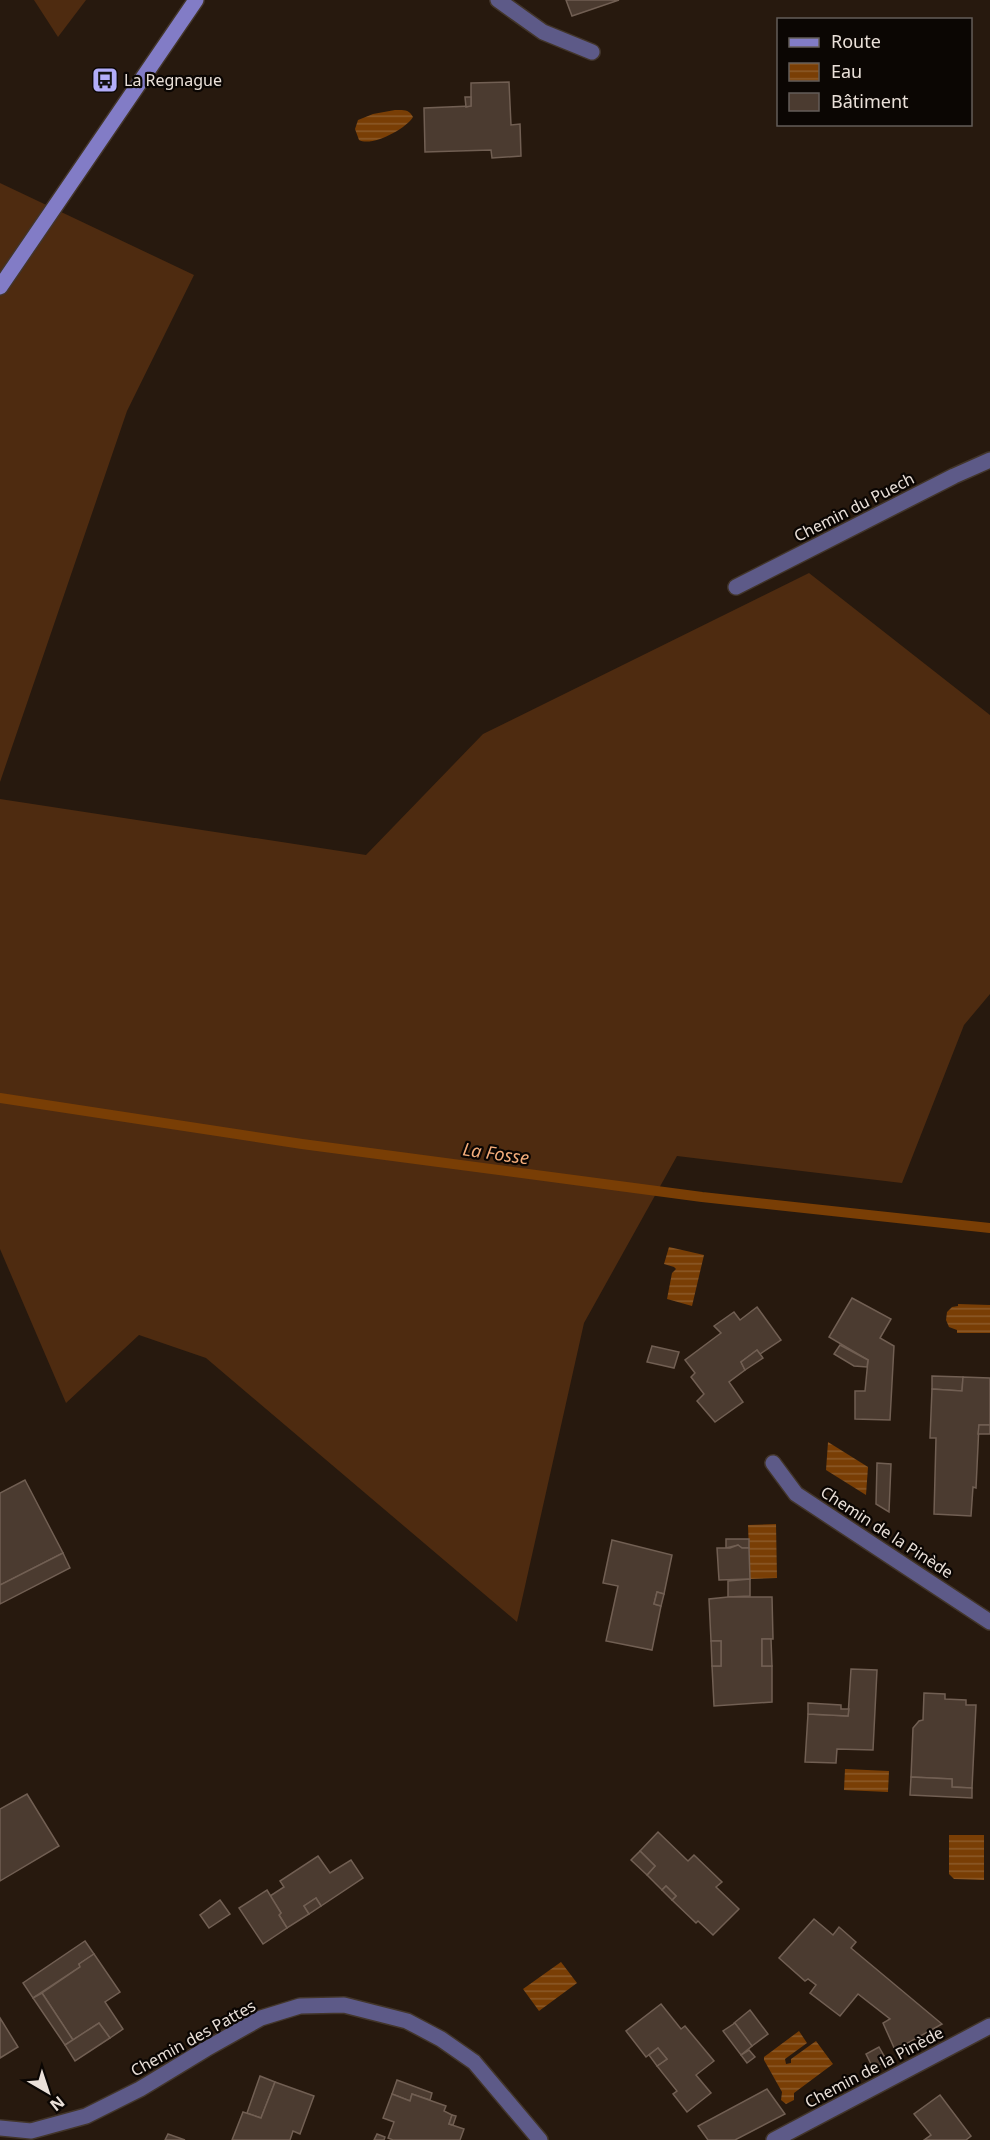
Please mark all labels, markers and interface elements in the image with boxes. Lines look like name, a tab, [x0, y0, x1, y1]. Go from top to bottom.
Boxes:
legend	[777, 18, 972, 126]
text: Route	[831, 29, 881, 53]
text: Eau	[831, 59, 862, 83]
bus stop icon: La Regnague	[90, 65, 120, 95]
place label: La Regnague	[124, 69, 222, 91]
text: Bâtiment	[831, 89, 909, 113]
street label: Chemin du Puech	[790, 467, 918, 547]
water label: La Fosse	[461, 1136, 531, 1170]
street label: Chemin de la Pinède	[816, 1481, 958, 1583]
street label: Chemin des Pattes	[127, 1995, 259, 2081]
street label: Chemin de la Pinède	[801, 2021, 947, 2113]
north arrow	[18, 2062, 78, 2122]
text: N	[45, 2091, 69, 2116]

